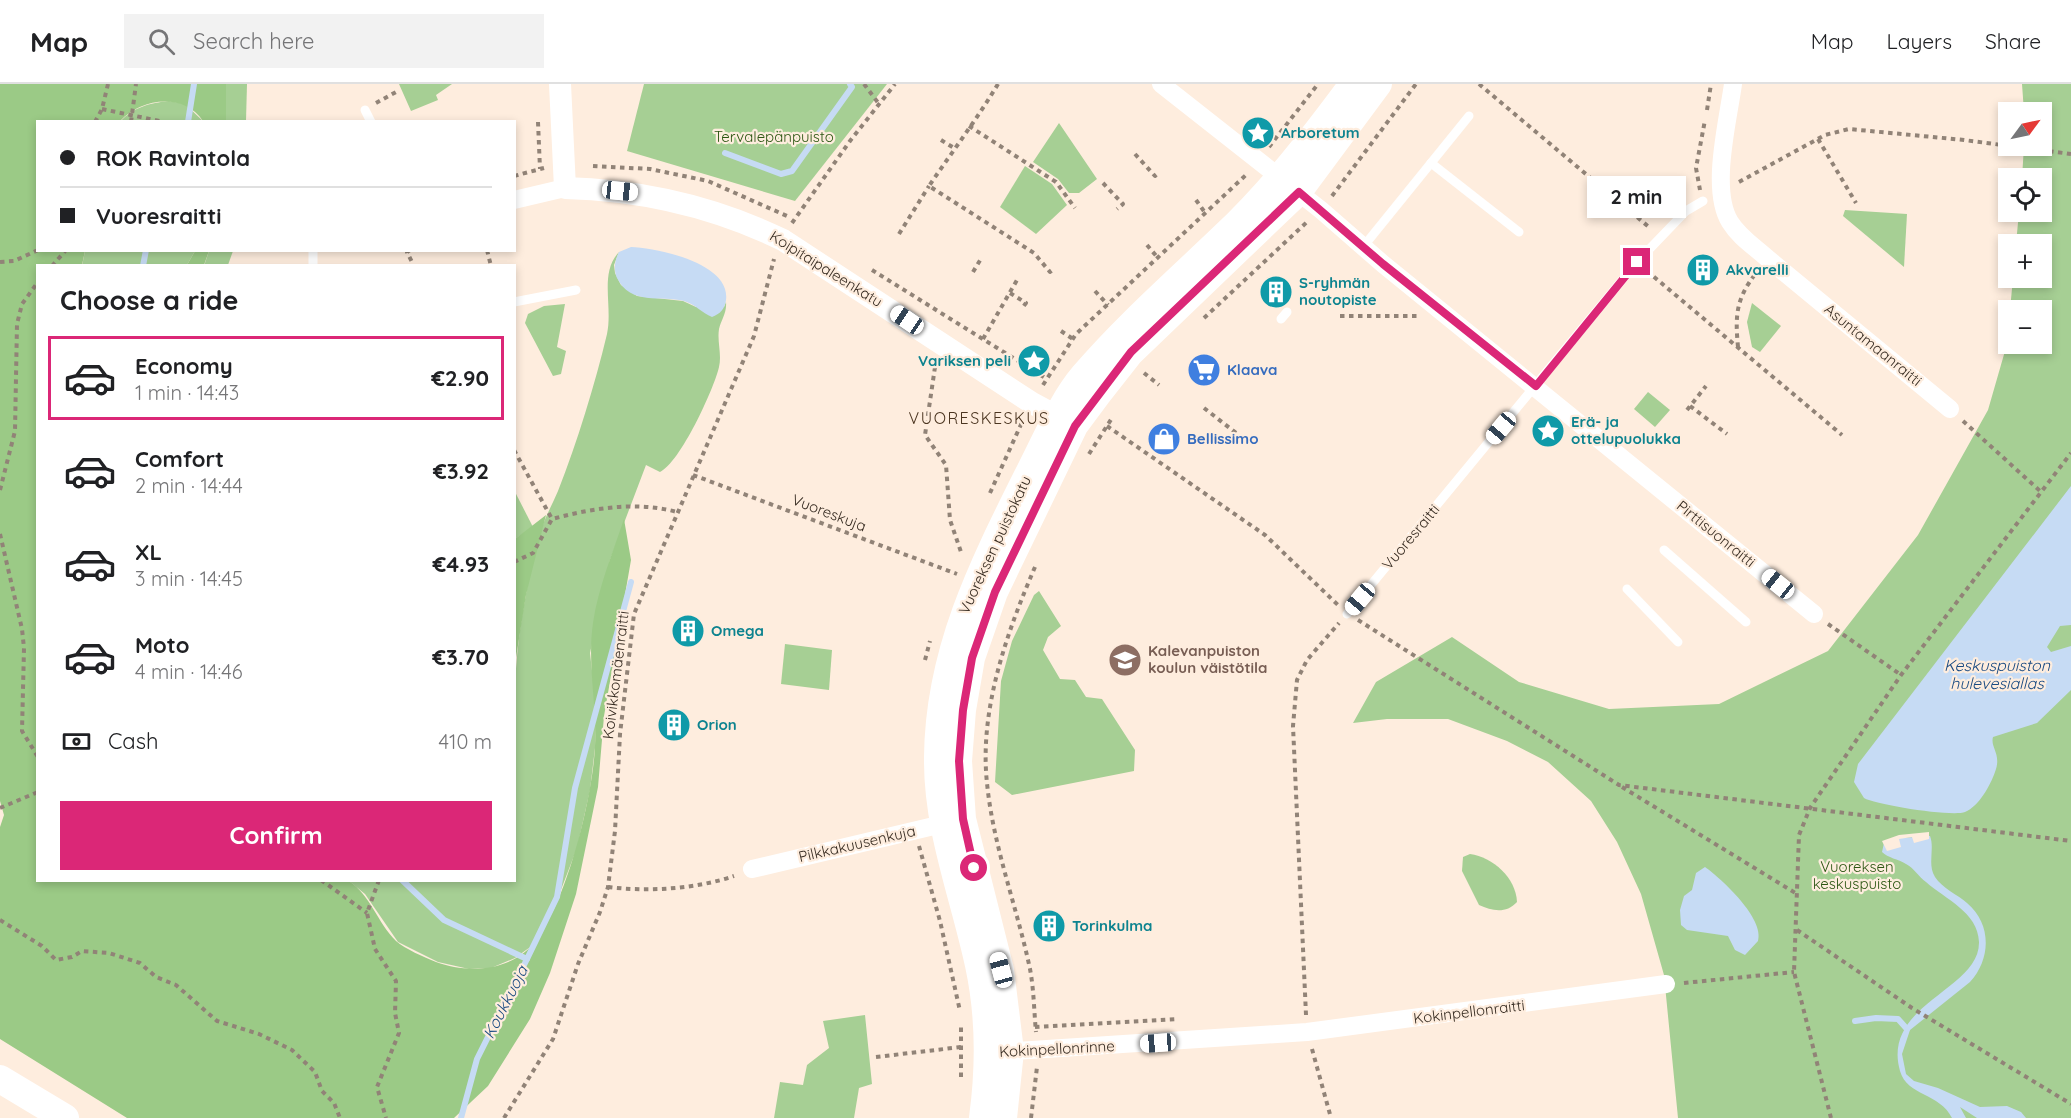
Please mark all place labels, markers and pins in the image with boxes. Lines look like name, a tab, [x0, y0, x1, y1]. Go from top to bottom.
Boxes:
place icon: Arboretum	[1240, 115, 1276, 151]
place label: Arboretum	[1281, 123, 1360, 142]
building icon: Akvarelli	[1685, 252, 1721, 288]
place label: Akvarelli	[1726, 260, 1789, 279]
place label: S-ryhmän noutopiste	[1299, 273, 1377, 309]
building icon: S-ryhmän noutopiste	[1258, 274, 1294, 310]
place icon: Variksen peli	[1016, 343, 1052, 379]
place label: Variksen peli	[918, 351, 1011, 370]
supermarket icon: Klaava	[1186, 352, 1222, 388]
place label: Klaava	[1227, 360, 1278, 379]
place label: Erä- ja ottelupuolukka	[1571, 412, 1681, 448]
place icon: Erä- ja ottelupuolukka	[1530, 413, 1566, 449]
shop icon: Bellissimo	[1146, 421, 1182, 457]
place label: Bellissimo	[1187, 429, 1259, 448]
building icon: Omega	[670, 613, 706, 649]
place label: Omega	[711, 621, 764, 640]
place label: Kalevanpuiston koulun väistötila	[1148, 641, 1268, 677]
school or university icon: Kalevanpuiston koulun väistötila	[1107, 642, 1143, 678]
building icon: Orion	[656, 707, 692, 743]
place label: Orion	[697, 715, 737, 734]
building icon: Torinkulma	[1031, 908, 1067, 944]
place label: Torinkulma	[1072, 916, 1153, 935]

